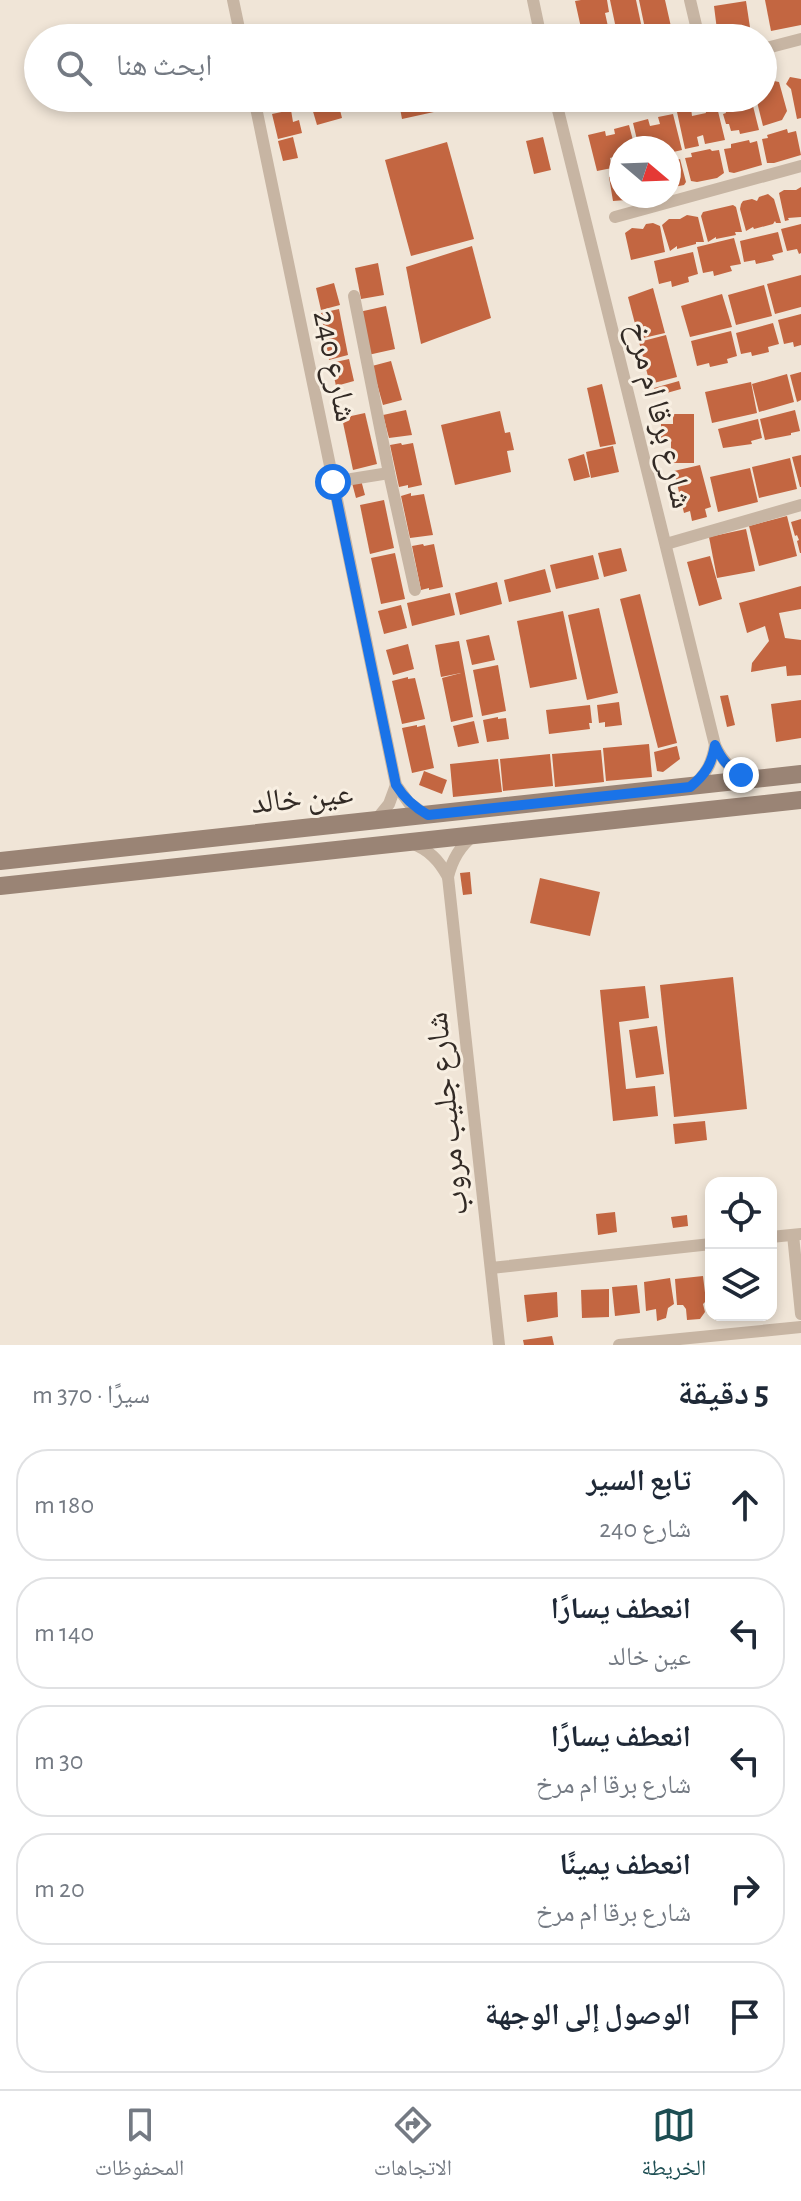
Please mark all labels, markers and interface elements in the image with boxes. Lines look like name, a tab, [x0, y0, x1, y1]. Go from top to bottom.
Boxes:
search box	[24, 24, 777, 112]
icon: search	[52, 46, 96, 90]
text: ابحث هنا	[116, 51, 212, 81]
north arrow	[609, 136, 681, 208]
street label: شارع 240	[305, 307, 362, 425]
street label: شارع برقا ام مرخ	[617, 318, 699, 513]
route start	[315, 464, 351, 500]
route end	[723, 757, 759, 793]
street label: عين خالد	[250, 777, 355, 822]
street label: شارع جليب مروب	[420, 1010, 477, 1217]
map controls	[705, 1177, 777, 1321]
button: locate	[705, 1177, 777, 1249]
button: layers	[705, 1249, 777, 1321]
text: 5 دقيقة	[678, 1377, 769, 1411]
text: سيرًا · 370 m	[32, 1382, 150, 1408]
text: تابع السير	[586, 1466, 691, 1496]
icon: ahead	[723, 1483, 767, 1527]
text: 180 m	[34, 1492, 94, 1518]
text: شارع 240	[599, 1516, 691, 1542]
text: انعطف يسارًا	[550, 1594, 691, 1624]
icon: left	[723, 1611, 767, 1655]
text: 140 m	[34, 1620, 94, 1646]
text: عين خالد	[608, 1644, 691, 1670]
text: انعطف يسارًا	[550, 1722, 691, 1752]
icon: left	[723, 1739, 767, 1783]
text: 30 m	[34, 1748, 84, 1774]
text: شارع برقا ام مرخ	[536, 1772, 691, 1798]
text: انعطف يمينًا	[559, 1850, 691, 1880]
icon: right	[723, 1867, 767, 1911]
text: 20 m	[34, 1876, 85, 1902]
text: شارع برقا ام مرخ	[536, 1900, 691, 1926]
icon: arrive	[723, 1995, 767, 2039]
text: الوصول إلى الوجهة	[485, 2000, 691, 2030]
tab: المحفوظات	[95, 2103, 184, 2189]
tab: الاتجاهات	[374, 2103, 452, 2189]
tab: الخريطة	[641, 2103, 706, 2189]

